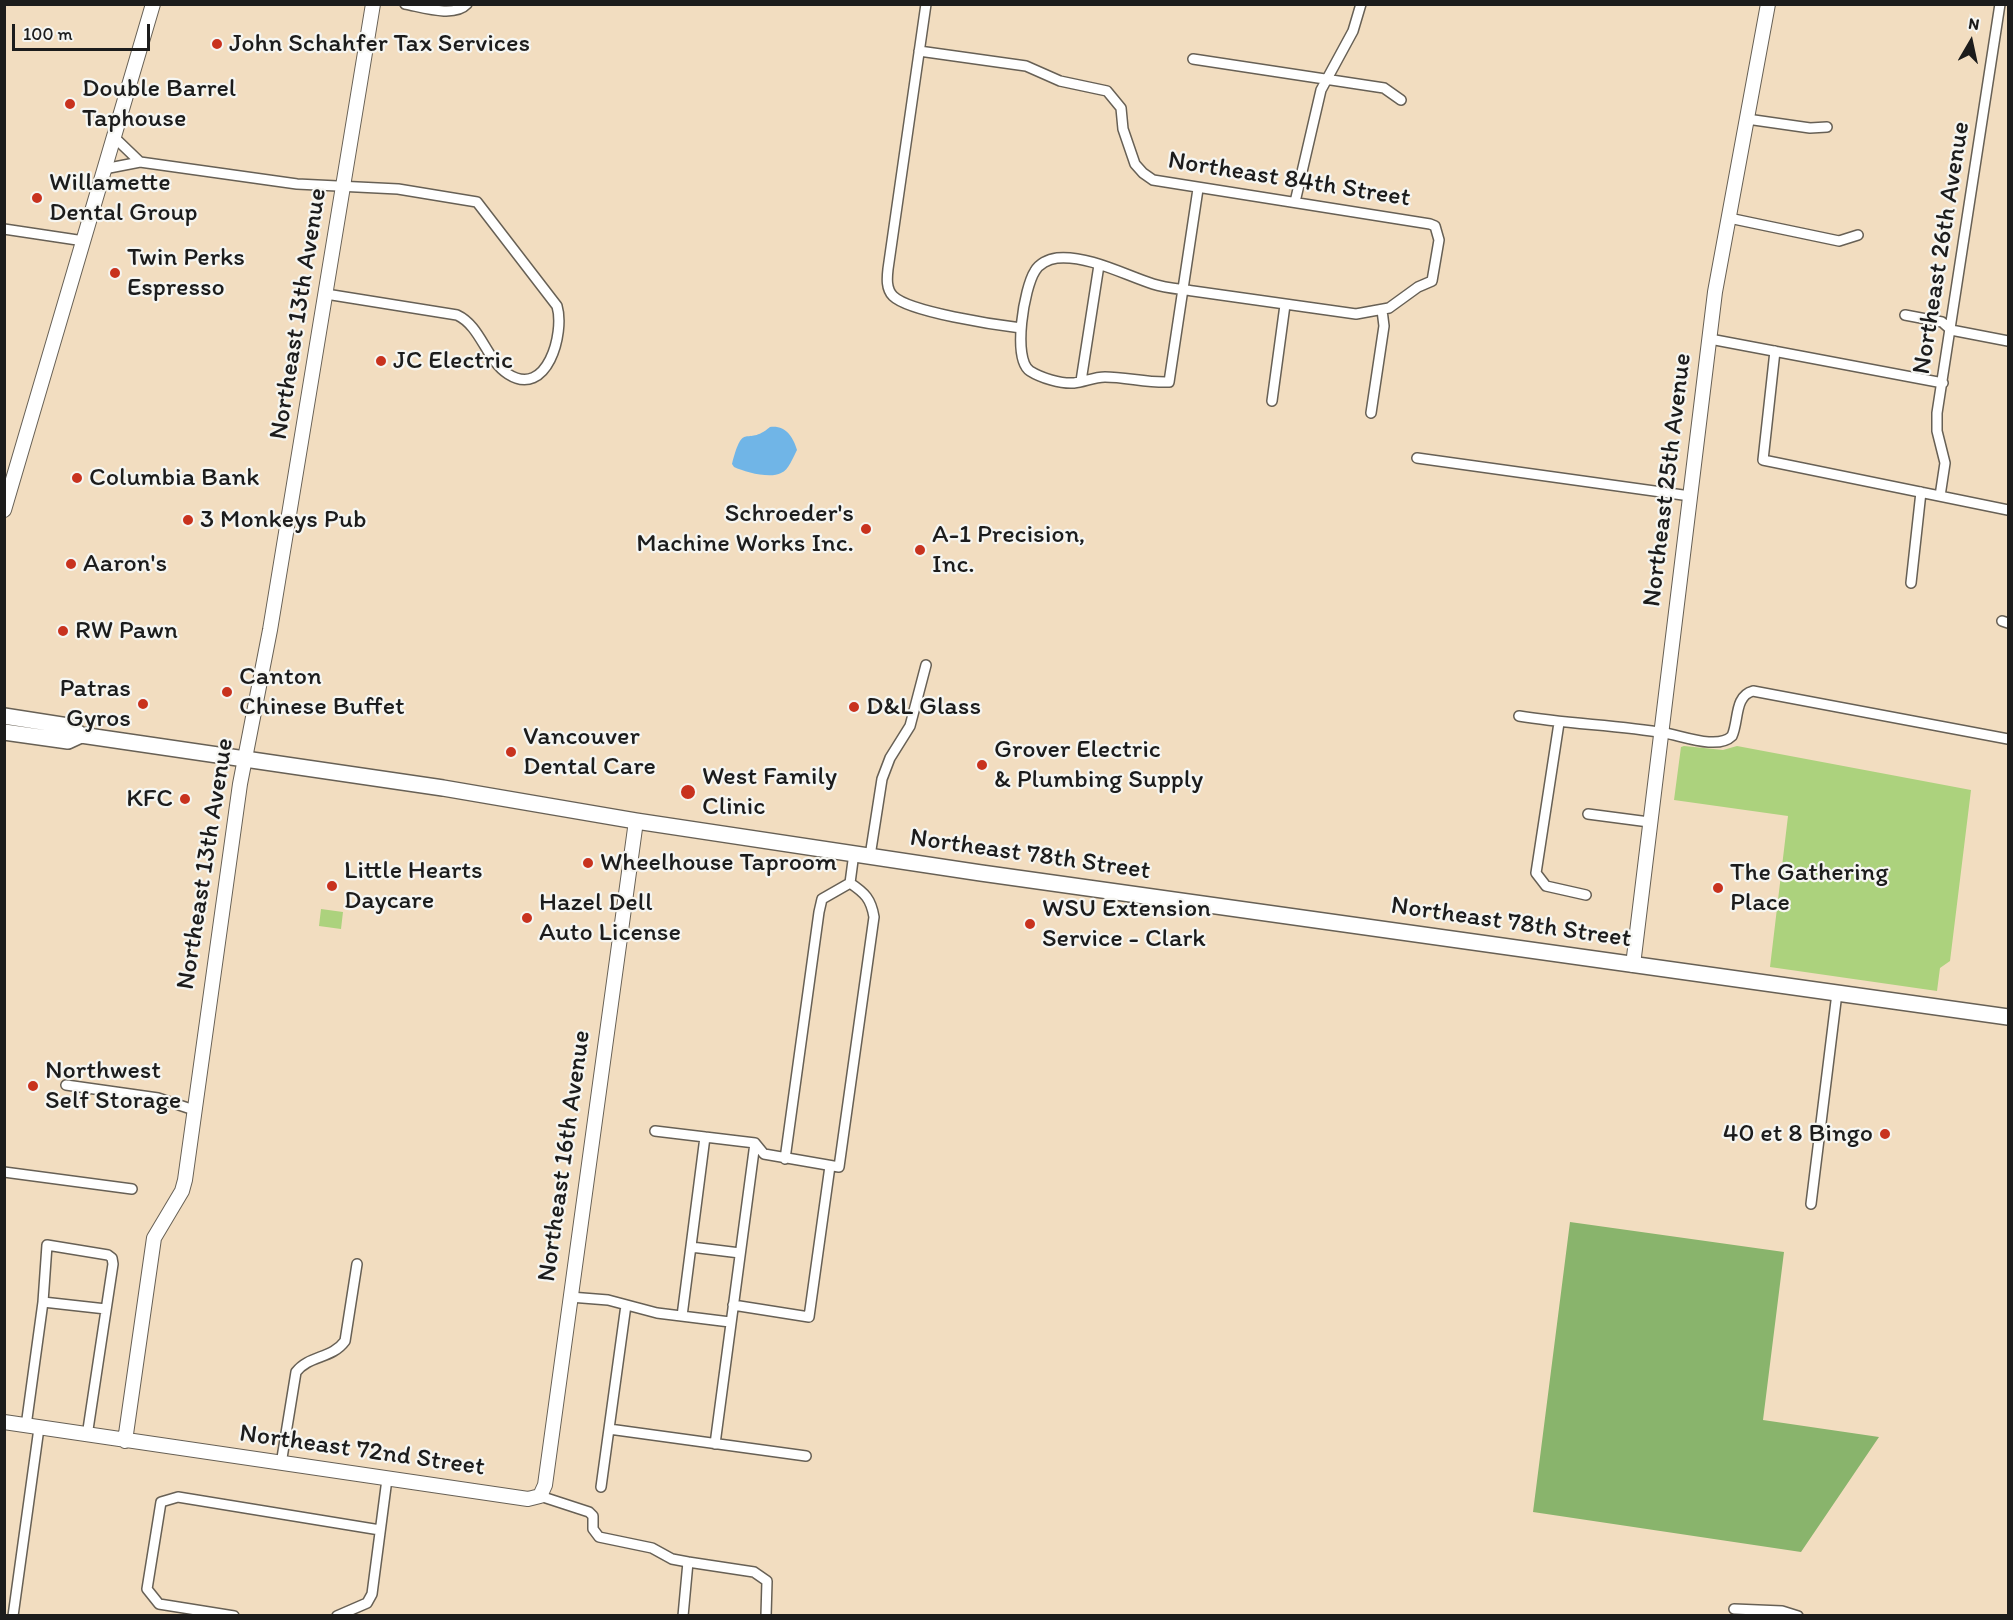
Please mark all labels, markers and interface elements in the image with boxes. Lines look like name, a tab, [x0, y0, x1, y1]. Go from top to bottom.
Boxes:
scale bar	[15, 12, 153, 50]
north arrow	[1941, 12, 2001, 72]
text: N	[1967, 13, 1981, 34]
text: 100 m	[23, 23, 73, 45]
place label: John Schahfer Tax Services	[229, 28, 530, 60]
marker: John Schahfer Tax Services	[210, 37, 224, 51]
place label: Double Barrel Taphouse	[82, 73, 236, 134]
marker: Double Barrel Taphouse	[63, 97, 77, 111]
street label: Northeast 26th Avenue	[1907, 119, 1977, 377]
street label: Northeast 84th Street	[1165, 145, 1413, 215]
place label: Willamette Dental Group	[49, 167, 198, 228]
street label: Northeast 13th Avenue	[264, 186, 334, 442]
marker: Willamette Dental Group	[30, 191, 44, 205]
place label: Twin Perks Espresso	[127, 242, 245, 304]
marker: Twin Perks Espresso	[108, 266, 122, 280]
place label: JC Electric	[393, 345, 513, 377]
street label: Northeast 25th Avenue	[1637, 351, 1699, 609]
marker: JC Electric	[374, 354, 388, 368]
place label: Columbia Bank	[89, 462, 259, 494]
marker: Columbia Bank	[70, 471, 84, 485]
place label: Schroeder's Machine Works Inc.	[636, 498, 854, 560]
place label: 3 Monkeys Pub	[200, 504, 367, 536]
marker: 3 Monkeys Pub	[181, 513, 195, 527]
place label: A-1 Precision, Inc.	[932, 519, 1086, 580]
marker: Schroeder's Machine Works Inc.	[859, 522, 873, 536]
marker: A-1 Precision, Inc.	[913, 543, 927, 557]
place label: Aaron's	[83, 548, 167, 580]
marker: Aaron's	[64, 557, 78, 571]
place label: RW Pawn	[75, 615, 178, 647]
marker: RW Pawn	[56, 624, 70, 638]
place label: Canton Chinese Buffet	[239, 661, 405, 722]
place label: Patras Gyros	[60, 673, 131, 734]
marker: Canton Chinese Buffet	[220, 685, 234, 699]
place label: D&L Glass	[866, 691, 981, 723]
marker: Patras Gyros	[136, 697, 150, 711]
marker: D&L Glass	[847, 700, 861, 714]
place label: Vancouver Dental Care	[523, 721, 656, 782]
place label: Grover Electric & Plumbing Supply	[994, 734, 1203, 796]
street label: Northeast 13th Avenue	[171, 736, 241, 992]
marker: Vancouver Dental Care	[504, 745, 518, 759]
marker: Grover Electric & Plumbing Supply	[975, 758, 989, 772]
place label: West Family Clinic	[702, 761, 837, 822]
place label: KFC	[126, 783, 173, 815]
marker: West Family Clinic	[679, 783, 697, 801]
marker: KFC	[178, 792, 192, 806]
street label: Northeast 78th Street	[908, 823, 1152, 887]
place label: Wheelhouse Taproom	[600, 847, 837, 879]
place label: Little Hearts Daycare	[344, 855, 483, 916]
marker: Wheelhouse Taproom	[581, 856, 595, 870]
place label: The Gathering Place	[1730, 857, 1888, 918]
marker: Little Hearts Daycare	[325, 879, 339, 893]
marker: The Gathering Place	[1711, 881, 1725, 895]
place label: Hazel Dell Auto License	[539, 887, 681, 948]
street label: Northeast 78th Street	[1389, 891, 1633, 955]
place label: WSU Extension Service - Clark	[1042, 893, 1211, 954]
marker: Hazel Dell Auto License	[520, 911, 534, 925]
marker: WSU Extension Service - Clark	[1023, 917, 1037, 931]
street label: Northeast 16th Avenue	[532, 1028, 598, 1284]
place label: Northwest Self Storage	[45, 1055, 181, 1116]
marker: Northwest Self Storage	[26, 1079, 40, 1093]
place label: 40 et 8 Bingo	[1723, 1118, 1873, 1150]
marker: 40 et 8 Bingo	[1878, 1127, 1892, 1141]
street label: Northeast 72nd Street	[237, 1418, 487, 1484]

